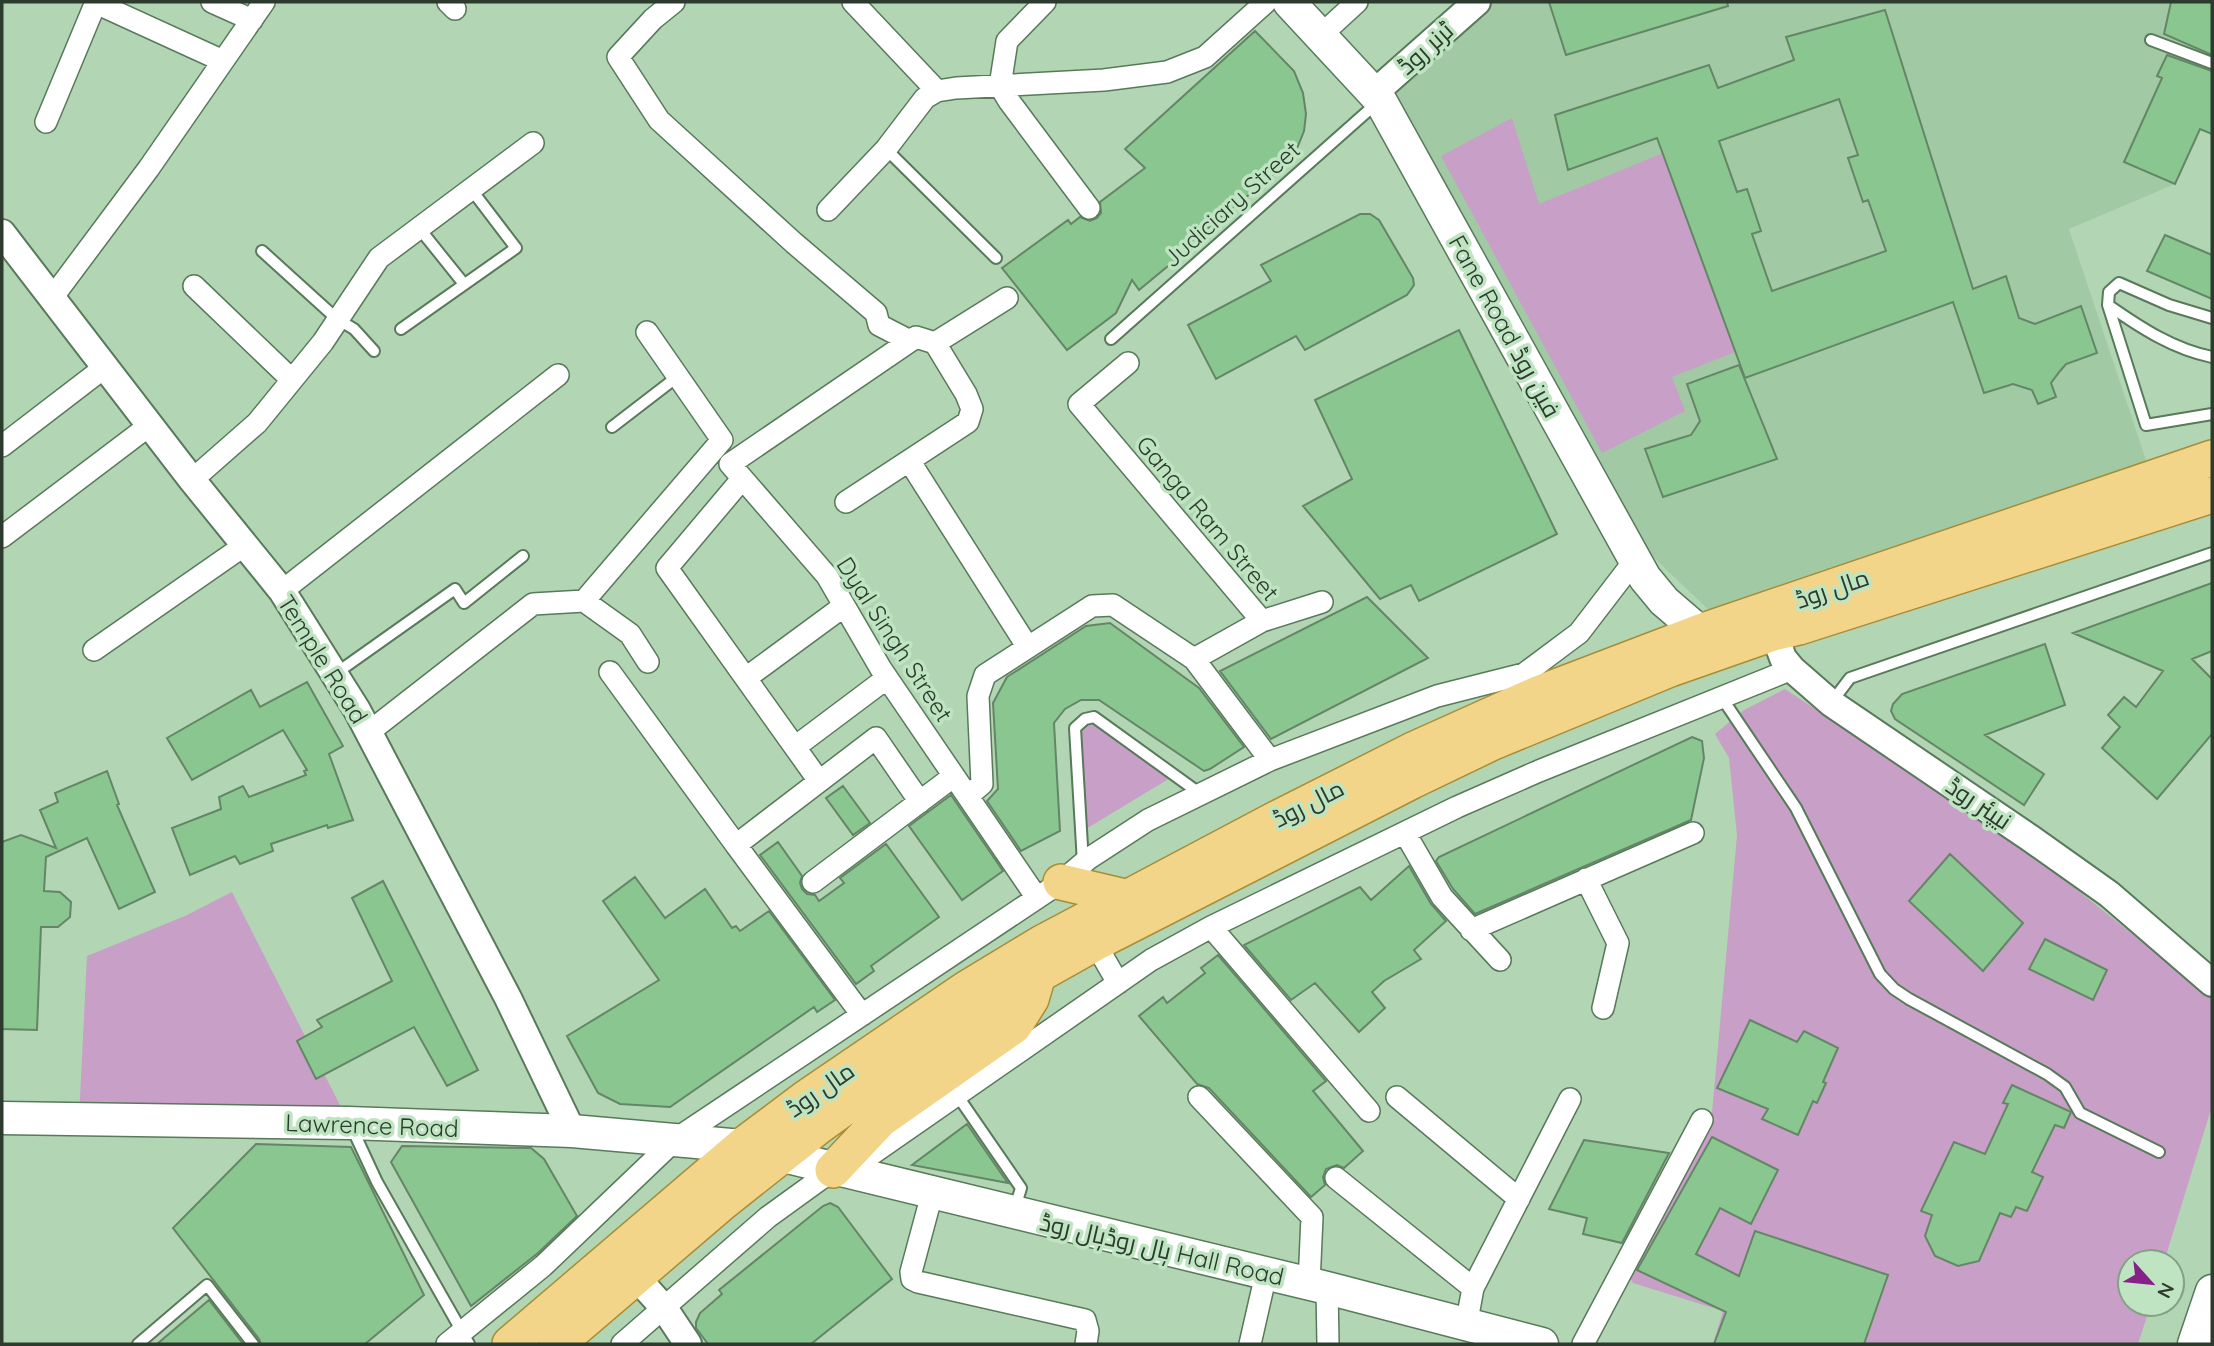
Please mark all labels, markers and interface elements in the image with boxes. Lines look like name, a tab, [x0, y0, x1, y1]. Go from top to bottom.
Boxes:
street label: ٹرنر روڈ	[1391, 15, 1460, 81]
street label: Judiciary Street	[1156, 135, 1306, 273]
street label: Fane Road فین روڈ	[1443, 230, 1567, 422]
street label: Ganga Ram Street	[1130, 429, 1286, 607]
street label: Dyal Singh Street	[830, 551, 960, 727]
street label: مال روڈ	[1791, 561, 1873, 615]
street label: Temple Road	[271, 589, 375, 729]
street label: نیپئر روڈ	[1940, 770, 2017, 836]
street label: مال روڈ	[1267, 772, 1349, 834]
street label: مال روڈ	[780, 1055, 860, 1123]
street label: Lawrence Road	[285, 1107, 459, 1143]
street label: ہال روڈہال روڈ Hall Road	[1037, 1206, 1287, 1293]
north arrow	[2116, 1248, 2186, 1318]
text: N	[2152, 1279, 2180, 1302]

